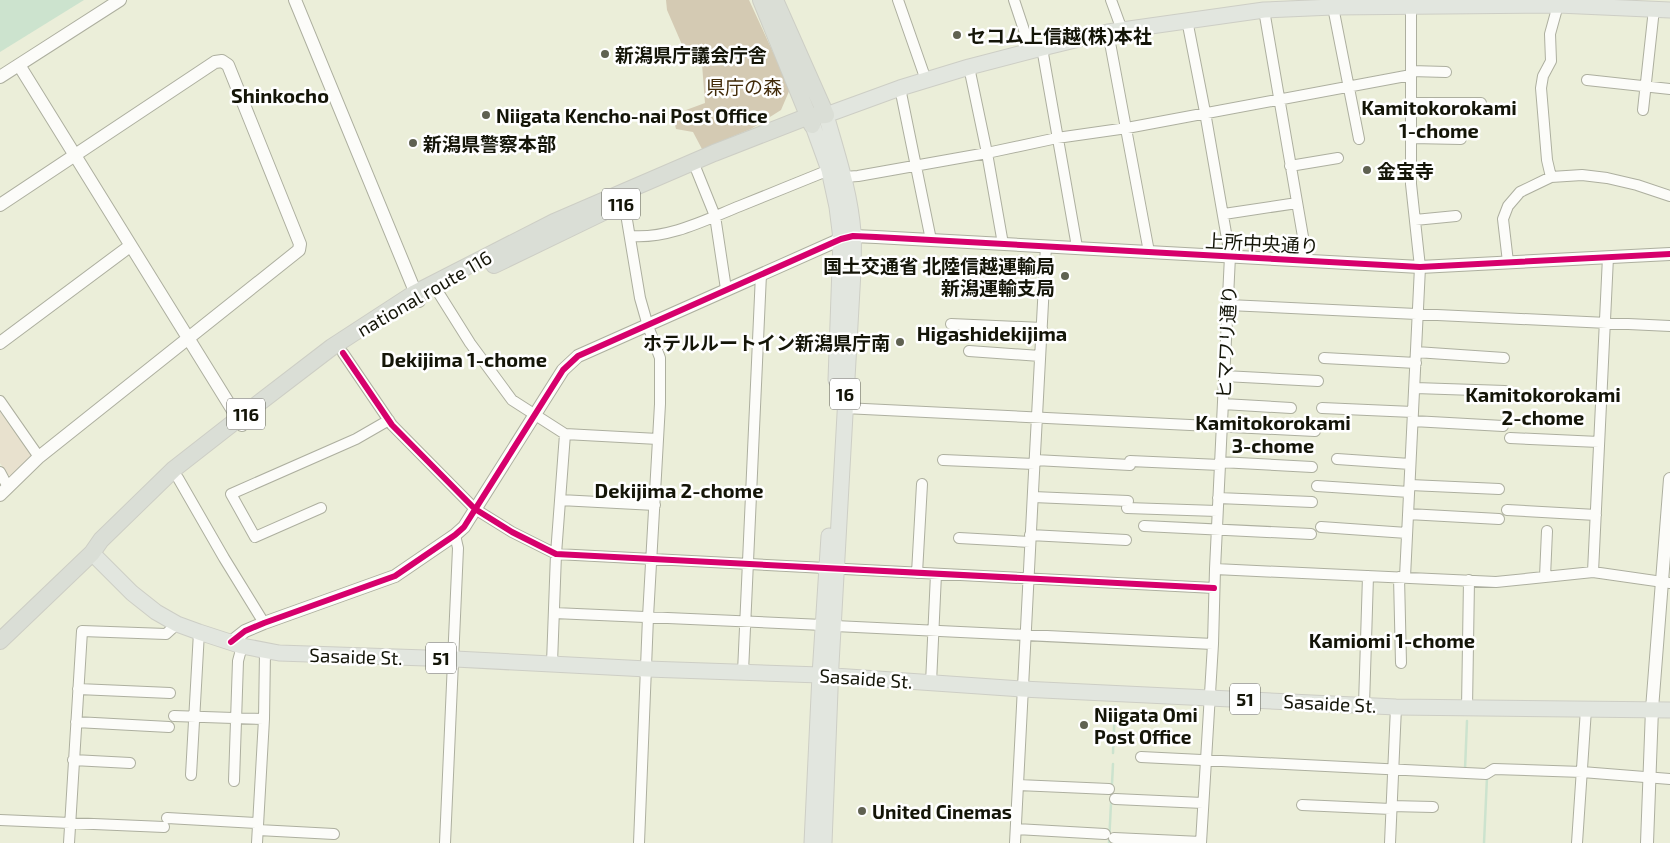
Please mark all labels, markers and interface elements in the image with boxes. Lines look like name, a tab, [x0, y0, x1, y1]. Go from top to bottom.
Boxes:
place label: セコム上信越(株)本社	[967, 24, 1152, 47]
marker: セコム上信越(株)本社	[951, 29, 963, 41]
place label: 新潟県庁議会庁舎	[615, 43, 767, 66]
marker: 新潟県庁議会庁舎	[599, 48, 611, 60]
park label: 県庁の森	[706, 75, 782, 98]
district label: Shinkocho	[231, 83, 329, 107]
district label: Kamitokorokami 1-chome	[1361, 95, 1517, 142]
place label: Niigata Kencho-nai Post Office	[496, 104, 768, 127]
marker: Niigata Kencho-nai Post Office	[480, 109, 492, 121]
place label: 新潟県警察本部	[423, 132, 556, 155]
marker: 新潟県警察本部	[407, 137, 419, 149]
place label: 金宝寺	[1377, 159, 1434, 182]
marker: 金宝寺	[1361, 164, 1373, 176]
road number: 116	[602, 188, 640, 220]
street label: 上所中央通り	[1204, 229, 1320, 257]
street label: national route 116	[353, 245, 495, 341]
place label: 国土交通省 北陸信越運輸局 新潟運輸支局	[823, 254, 1055, 299]
marker: 国土交通省 北陸信越運輸局 新潟運輸支局	[1059, 270, 1071, 282]
street label: ヒマワリ通り	[1212, 284, 1240, 400]
district label: Higashidekijima	[917, 321, 1067, 345]
place label: ホテルルートイン新潟県庁南	[643, 331, 890, 354]
marker: ホテルルートイン新潟県庁南	[894, 336, 906, 348]
district label: Dekijima 1-chome	[381, 347, 547, 371]
road number: 16	[830, 378, 860, 409]
district label: Kamitokorokami 2-chome	[1465, 382, 1621, 429]
road number: 116	[227, 398, 265, 429]
district label: Kamitokorokami 3-chome	[1195, 410, 1351, 457]
district label: Dekijima 2-chome	[595, 478, 763, 502]
district label: Kamiomi 1-chome	[1309, 628, 1475, 652]
road number: 51	[426, 642, 456, 674]
street label: Sasaide St.	[309, 643, 403, 669]
street label: Sasaide St.	[819, 663, 913, 693]
road number: 51	[1230, 684, 1260, 714]
street label: Sasaide St.	[1283, 689, 1377, 717]
place label: Niigata Omi Post Office	[1094, 703, 1198, 748]
marker: Niigata Omi Post Office	[1078, 719, 1090, 731]
place label: United Cinemas	[872, 800, 1012, 823]
marker: United Cinemas	[856, 805, 868, 817]

